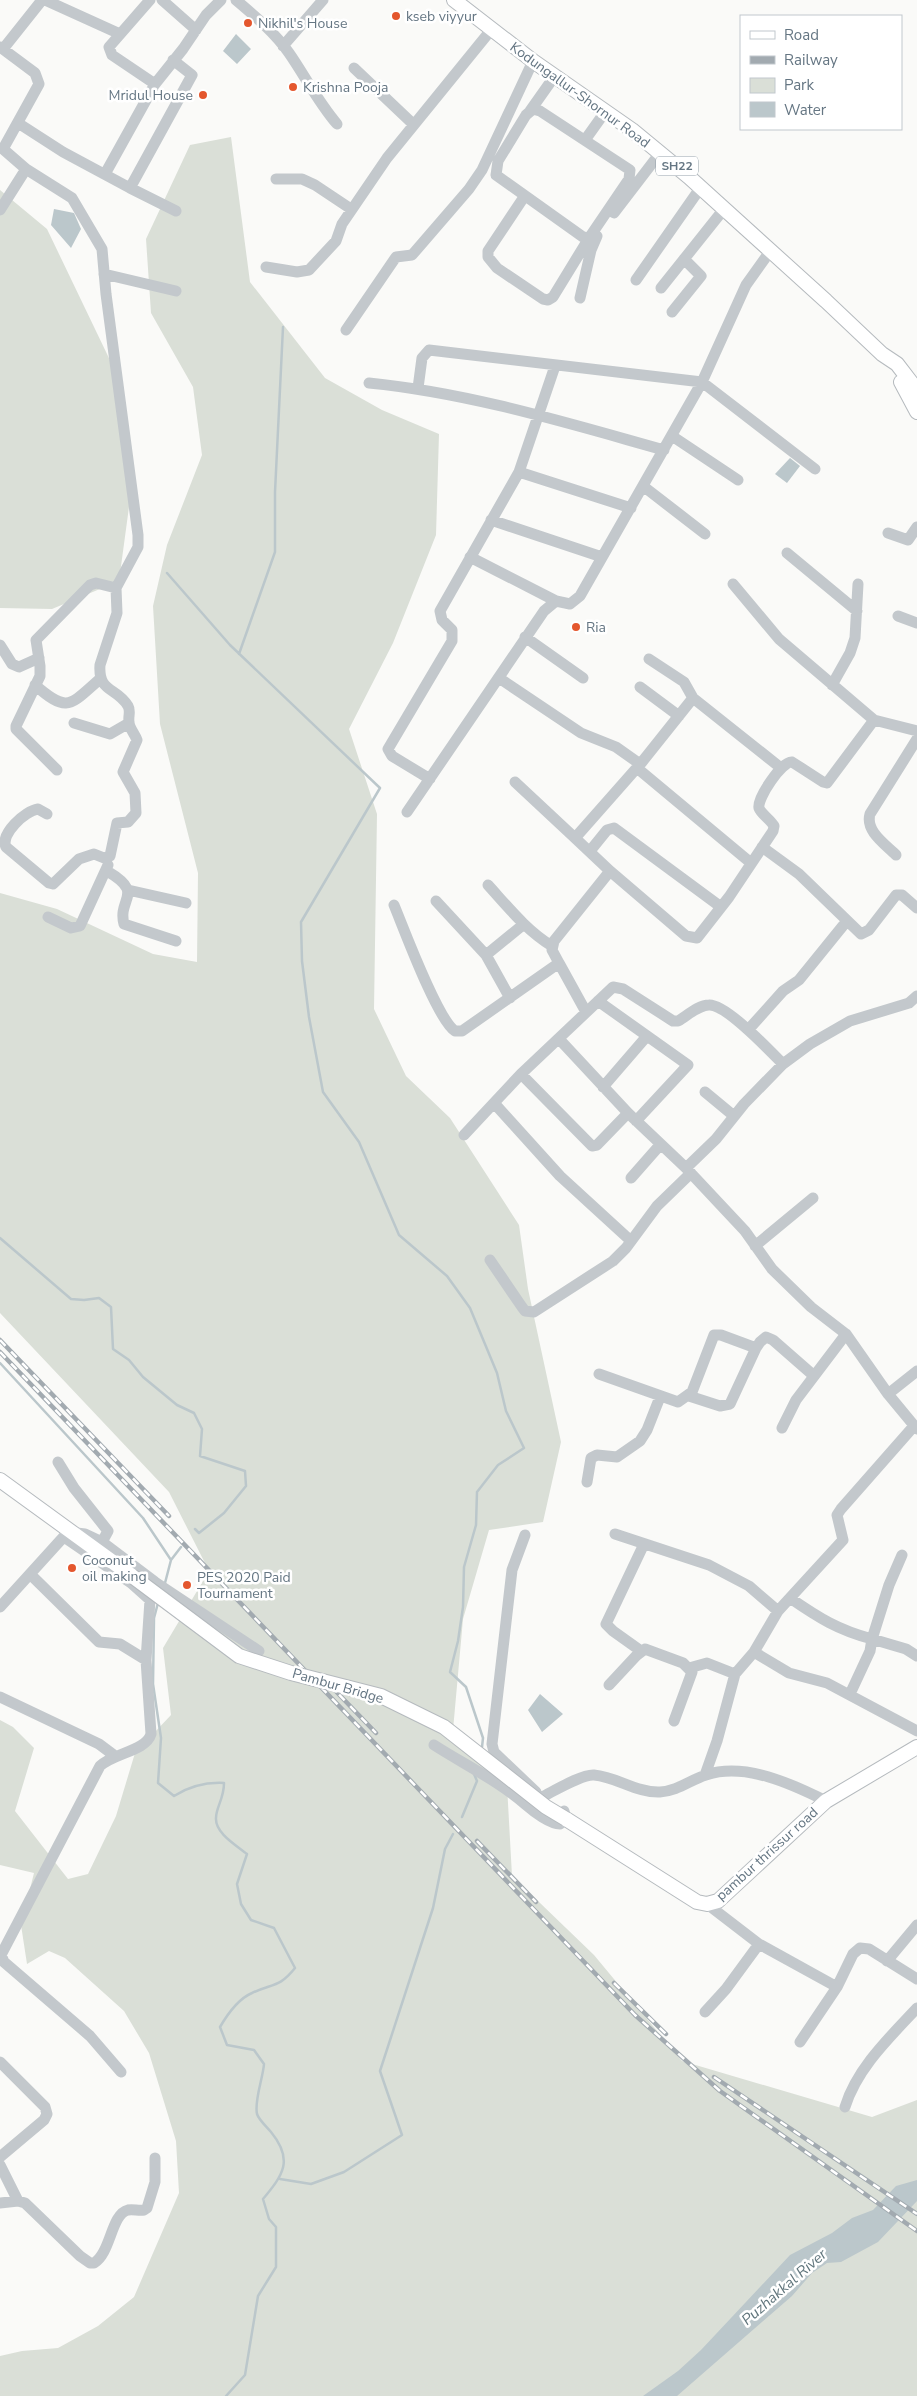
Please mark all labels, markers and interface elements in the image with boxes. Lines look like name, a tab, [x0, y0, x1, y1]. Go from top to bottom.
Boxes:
place label: kseb viyyur	[406, 7, 477, 26]
marker: kseb viyyur	[390, 10, 402, 22]
place label: Nikhil's House	[258, 14, 347, 33]
legend	[740, 15, 902, 130]
marker: Nikhil's House	[242, 17, 254, 29]
text: Road	[784, 25, 819, 45]
street label: Kodungallur-Shornur Road	[506, 38, 654, 152]
text: Railway	[784, 50, 838, 70]
text: Park	[784, 75, 814, 95]
place label: Krishna Pooja	[303, 78, 389, 97]
marker: Krishna Pooja	[287, 81, 299, 93]
place label: Mridul House	[109, 86, 193, 105]
marker: Mridul House	[197, 89, 209, 101]
text: Water	[784, 100, 827, 120]
road number: SH22	[656, 157, 698, 176]
place label: Ria	[586, 618, 606, 637]
marker: Ria	[570, 621, 582, 633]
place label: Coconut oil making	[82, 1551, 147, 1586]
marker: Coconut oil making	[66, 1562, 78, 1574]
place label: PES 2020 Paid Tournament	[197, 1568, 291, 1603]
marker: PES 2020 Paid Tournament	[181, 1579, 193, 1591]
street label: Pambur Bridge	[290, 1664, 386, 1708]
street label: pambur thrissur road	[712, 1803, 822, 1905]
water label: Puzhakkal River	[737, 2244, 831, 2330]

